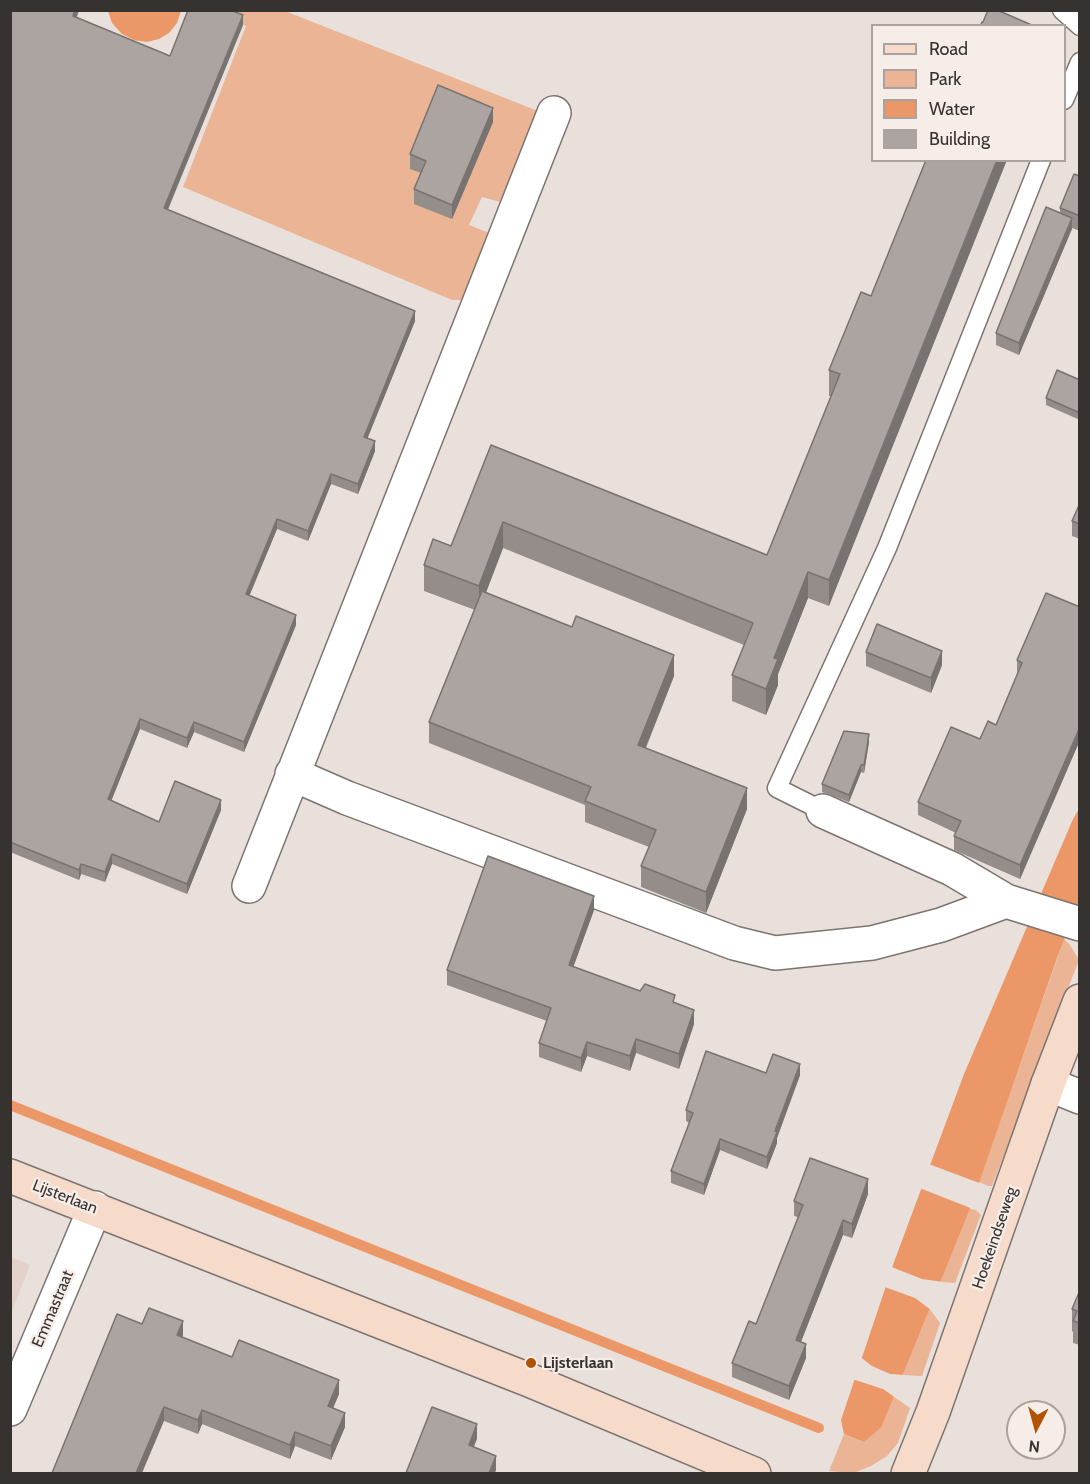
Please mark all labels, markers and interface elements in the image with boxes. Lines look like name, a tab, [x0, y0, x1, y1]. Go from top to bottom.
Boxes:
legend	[871, 24, 1066, 162]
text: Road	[929, 38, 968, 60]
text: Park	[929, 68, 961, 90]
text: Water	[929, 98, 975, 120]
text: Building	[929, 128, 990, 150]
street label: Lijsterlaan	[30, 1176, 100, 1218]
street label: Hoekeindseweg	[969, 1184, 1021, 1292]
street label: Emmastraat	[28, 1268, 78, 1350]
place label: Lijsterlaan	[543, 1353, 613, 1373]
marker: Lijsterlaan	[524, 1356, 538, 1370]
north arrow	[1006, 1400, 1066, 1460]
text: N	[1028, 1436, 1041, 1456]

